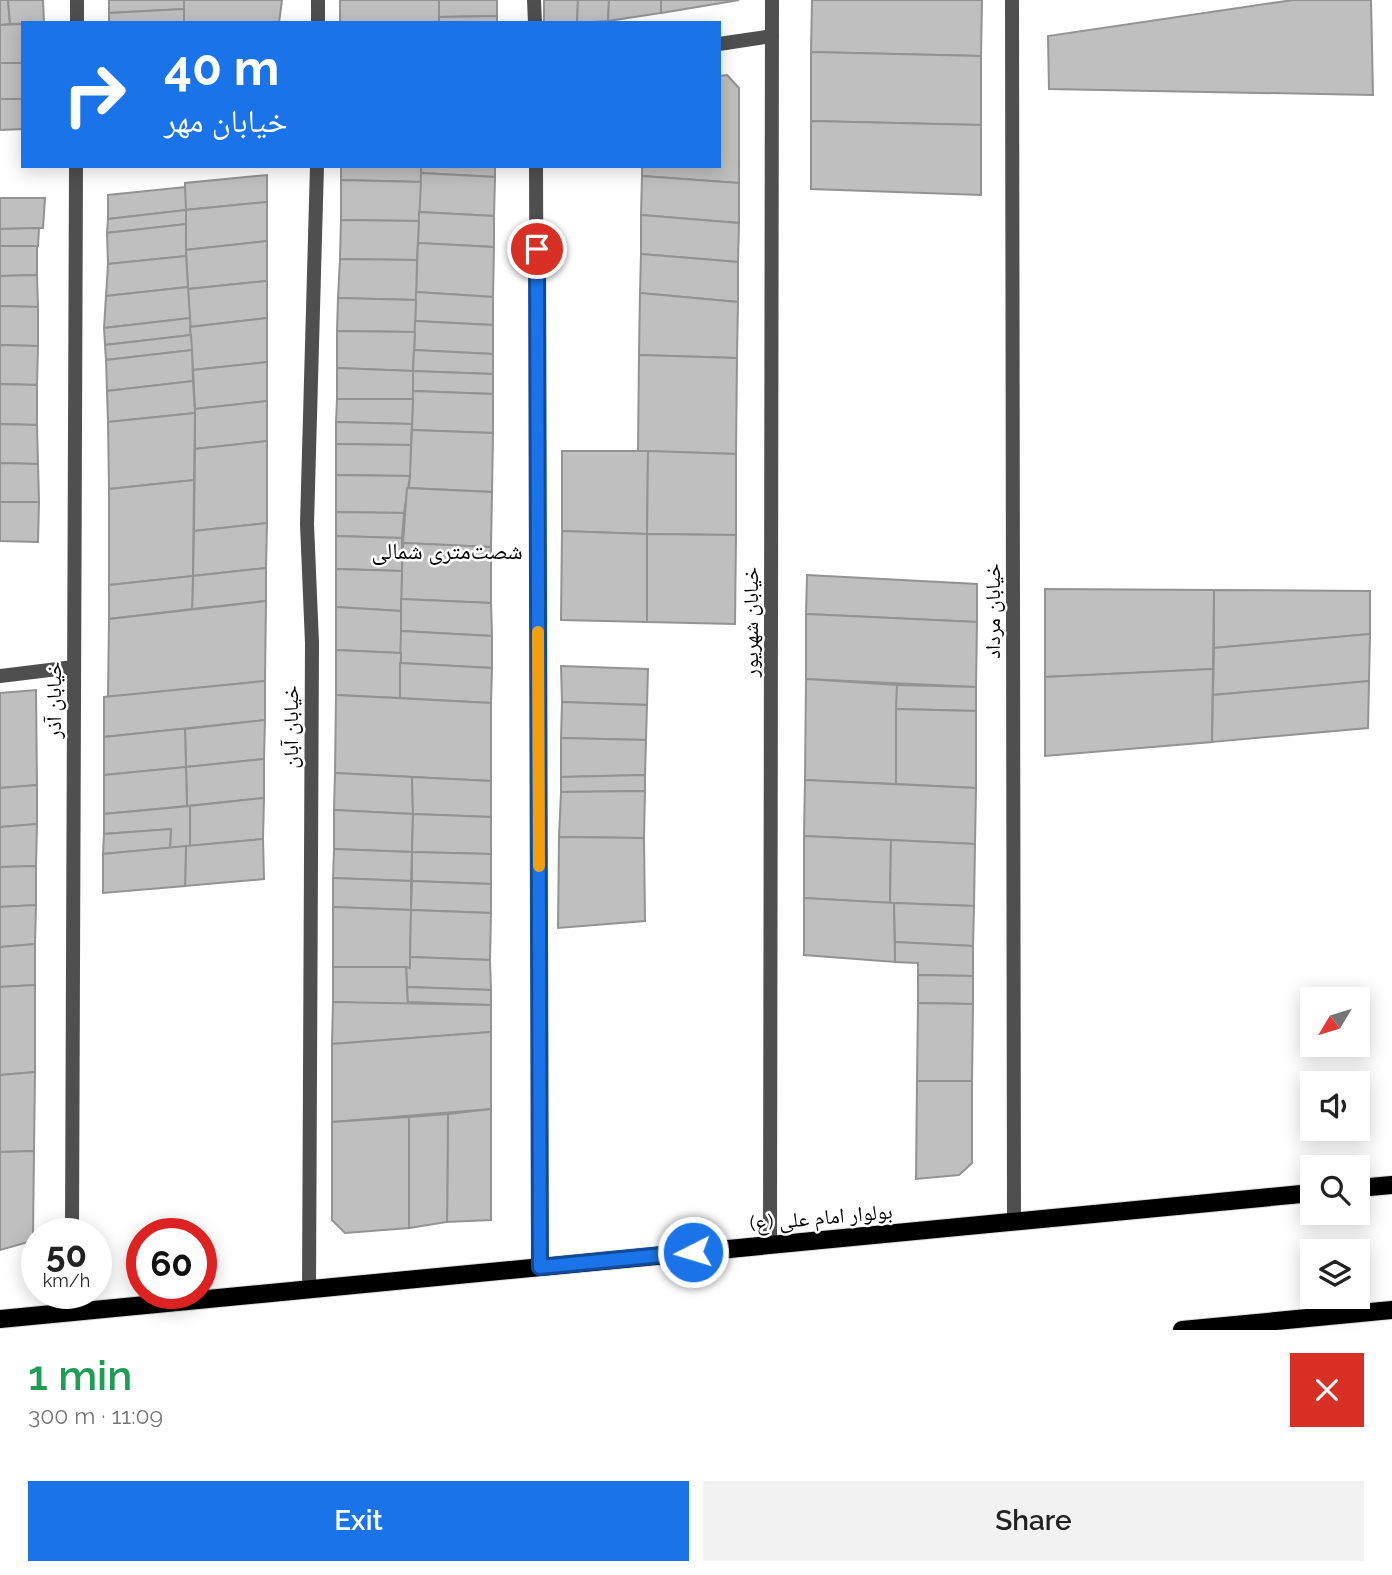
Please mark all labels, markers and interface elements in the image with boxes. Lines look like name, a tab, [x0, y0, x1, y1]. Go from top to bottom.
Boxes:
text: 40 m	[164, 39, 279, 96]
icon: right	[49, 49, 140, 140]
text: خیابان مهر	[164, 102, 288, 139]
pin	[507, 219, 567, 279]
icon: arrive	[518, 230, 556, 268]
district label: شصت‌متری شمالی	[371, 537, 523, 565]
street label: خیابان مرداد	[980, 563, 1005, 659]
street label: خیابان شهریور	[738, 567, 763, 678]
street label: خیابان آذر	[41, 662, 66, 739]
street label: خیابان آبان	[278, 685, 303, 769]
north arrow	[1300, 987, 1370, 1057]
map controls	[1300, 987, 1370, 1309]
button: sound	[1300, 1071, 1370, 1141]
button: search	[1300, 1155, 1370, 1225]
street label: بولوار امام علی (ع)	[749, 1198, 894, 1238]
position arrow	[656, 1215, 730, 1289]
speed limit sign: 60	[126, 1218, 217, 1309]
text: 50	[46, 1234, 87, 1275]
button: layers	[1300, 1239, 1370, 1309]
text: km/h	[43, 1270, 90, 1291]
text: 1 min	[28, 1351, 132, 1400]
button: close	[1290, 1353, 1364, 1427]
text: 300 m · 11:09	[28, 1402, 163, 1429]
button: Exit	[28, 1481, 689, 1561]
button: Share	[703, 1481, 1364, 1561]

